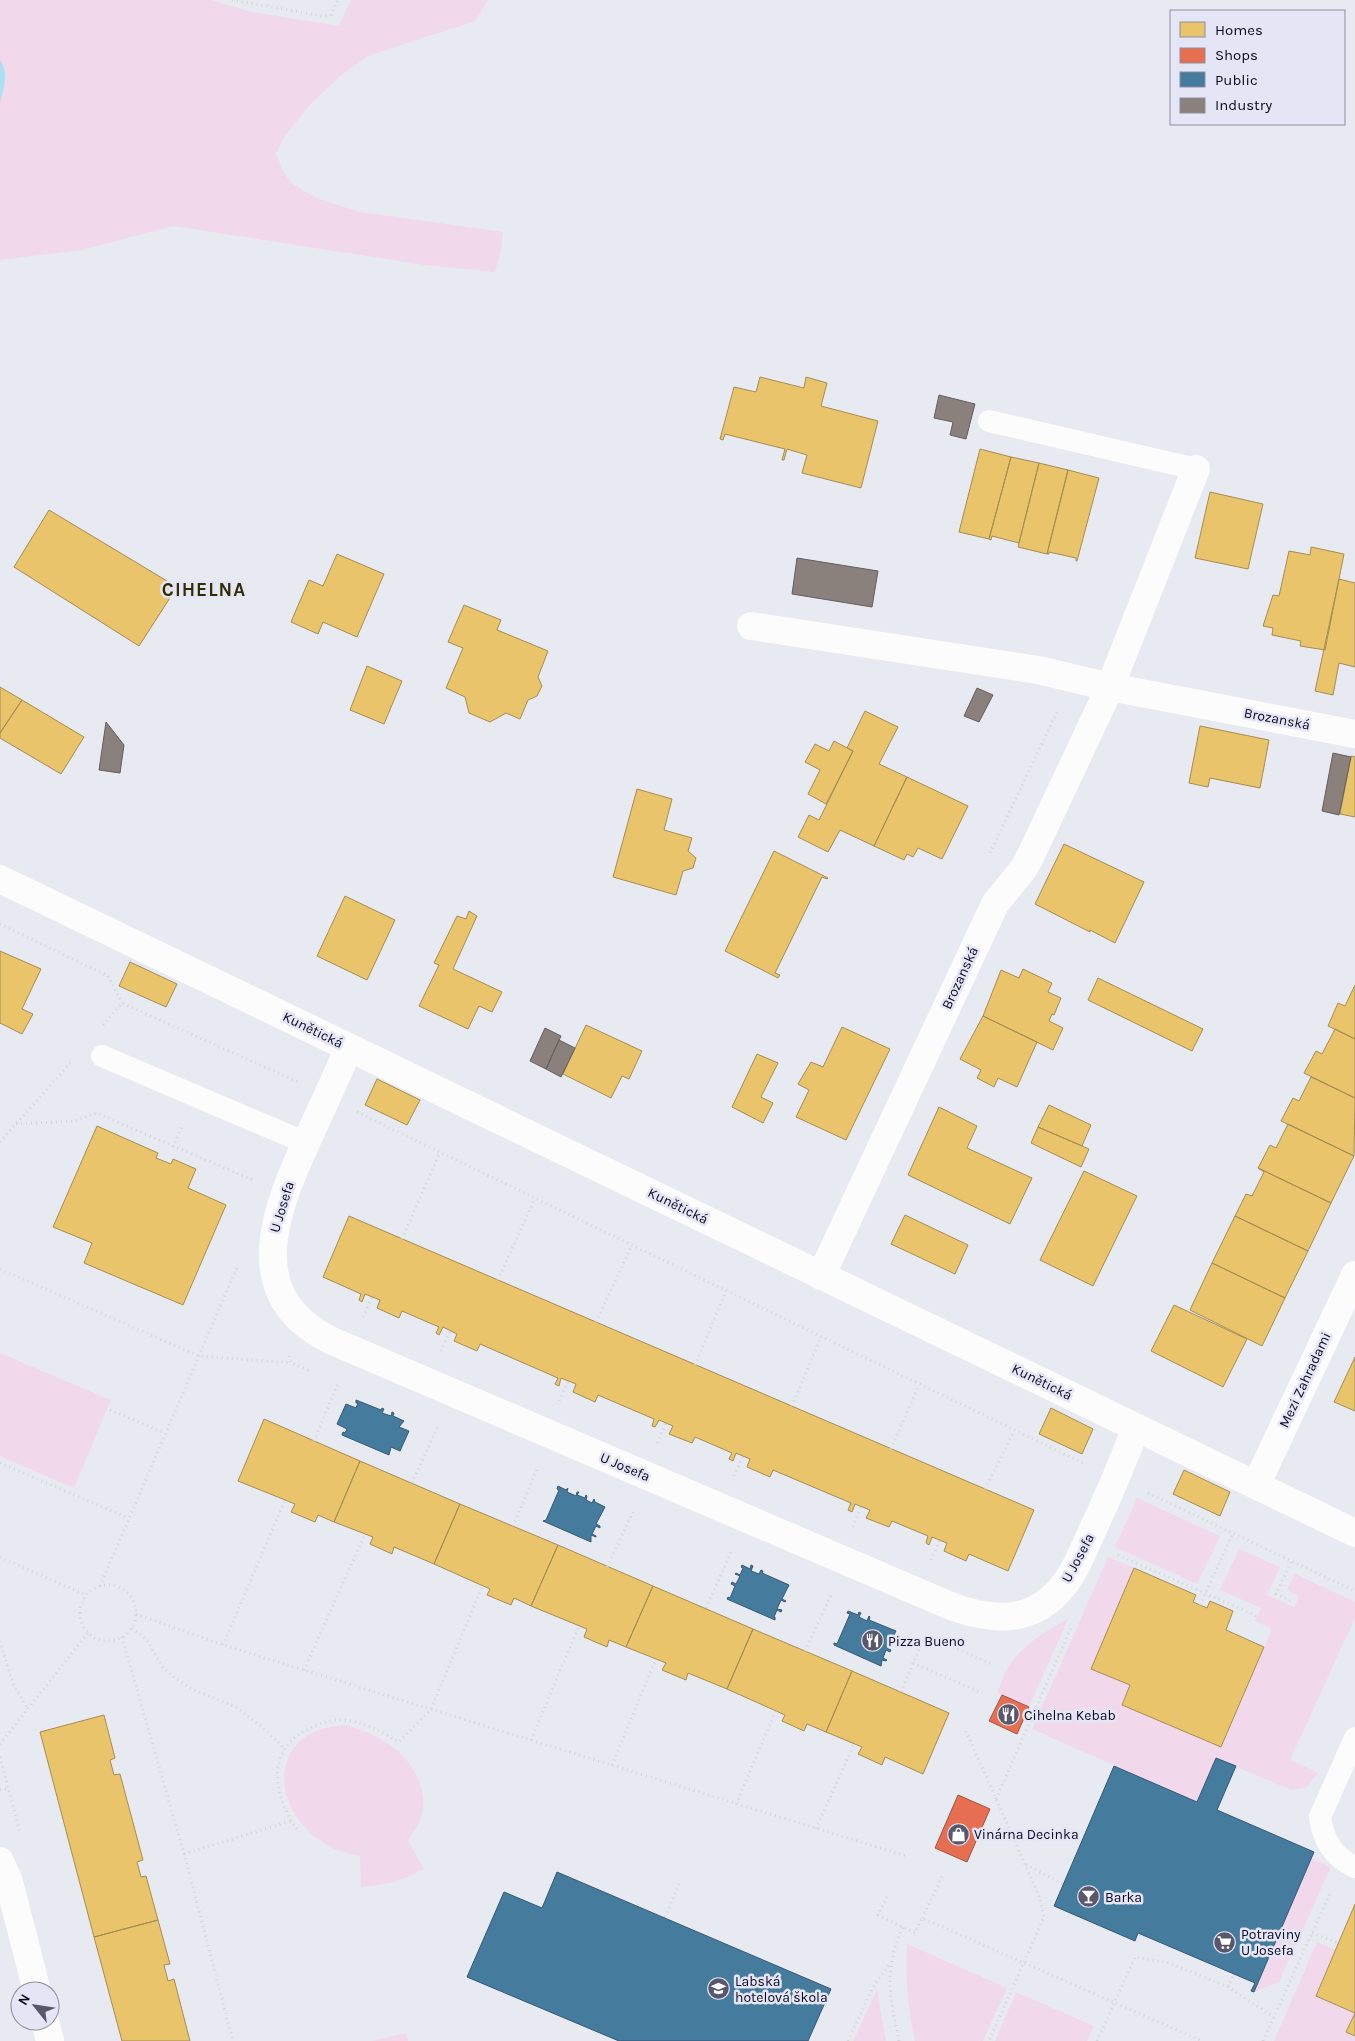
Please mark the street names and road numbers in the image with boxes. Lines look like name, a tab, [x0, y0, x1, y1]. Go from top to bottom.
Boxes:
street label: Brozanská	[1242, 704, 1312, 734]
street label: Brozanská	[938, 944, 982, 1012]
street label: Kunětická	[280, 1008, 346, 1052]
street label: U Josefa	[266, 1179, 298, 1235]
street label: Kunětická	[645, 1184, 711, 1228]
street label: Mezi Zahradami	[1275, 1329, 1335, 1431]
street label: Kunětická	[1009, 1360, 1075, 1404]
street label: U Josefa	[597, 1449, 653, 1485]
street label: U Josefa	[1058, 1531, 1098, 1585]

